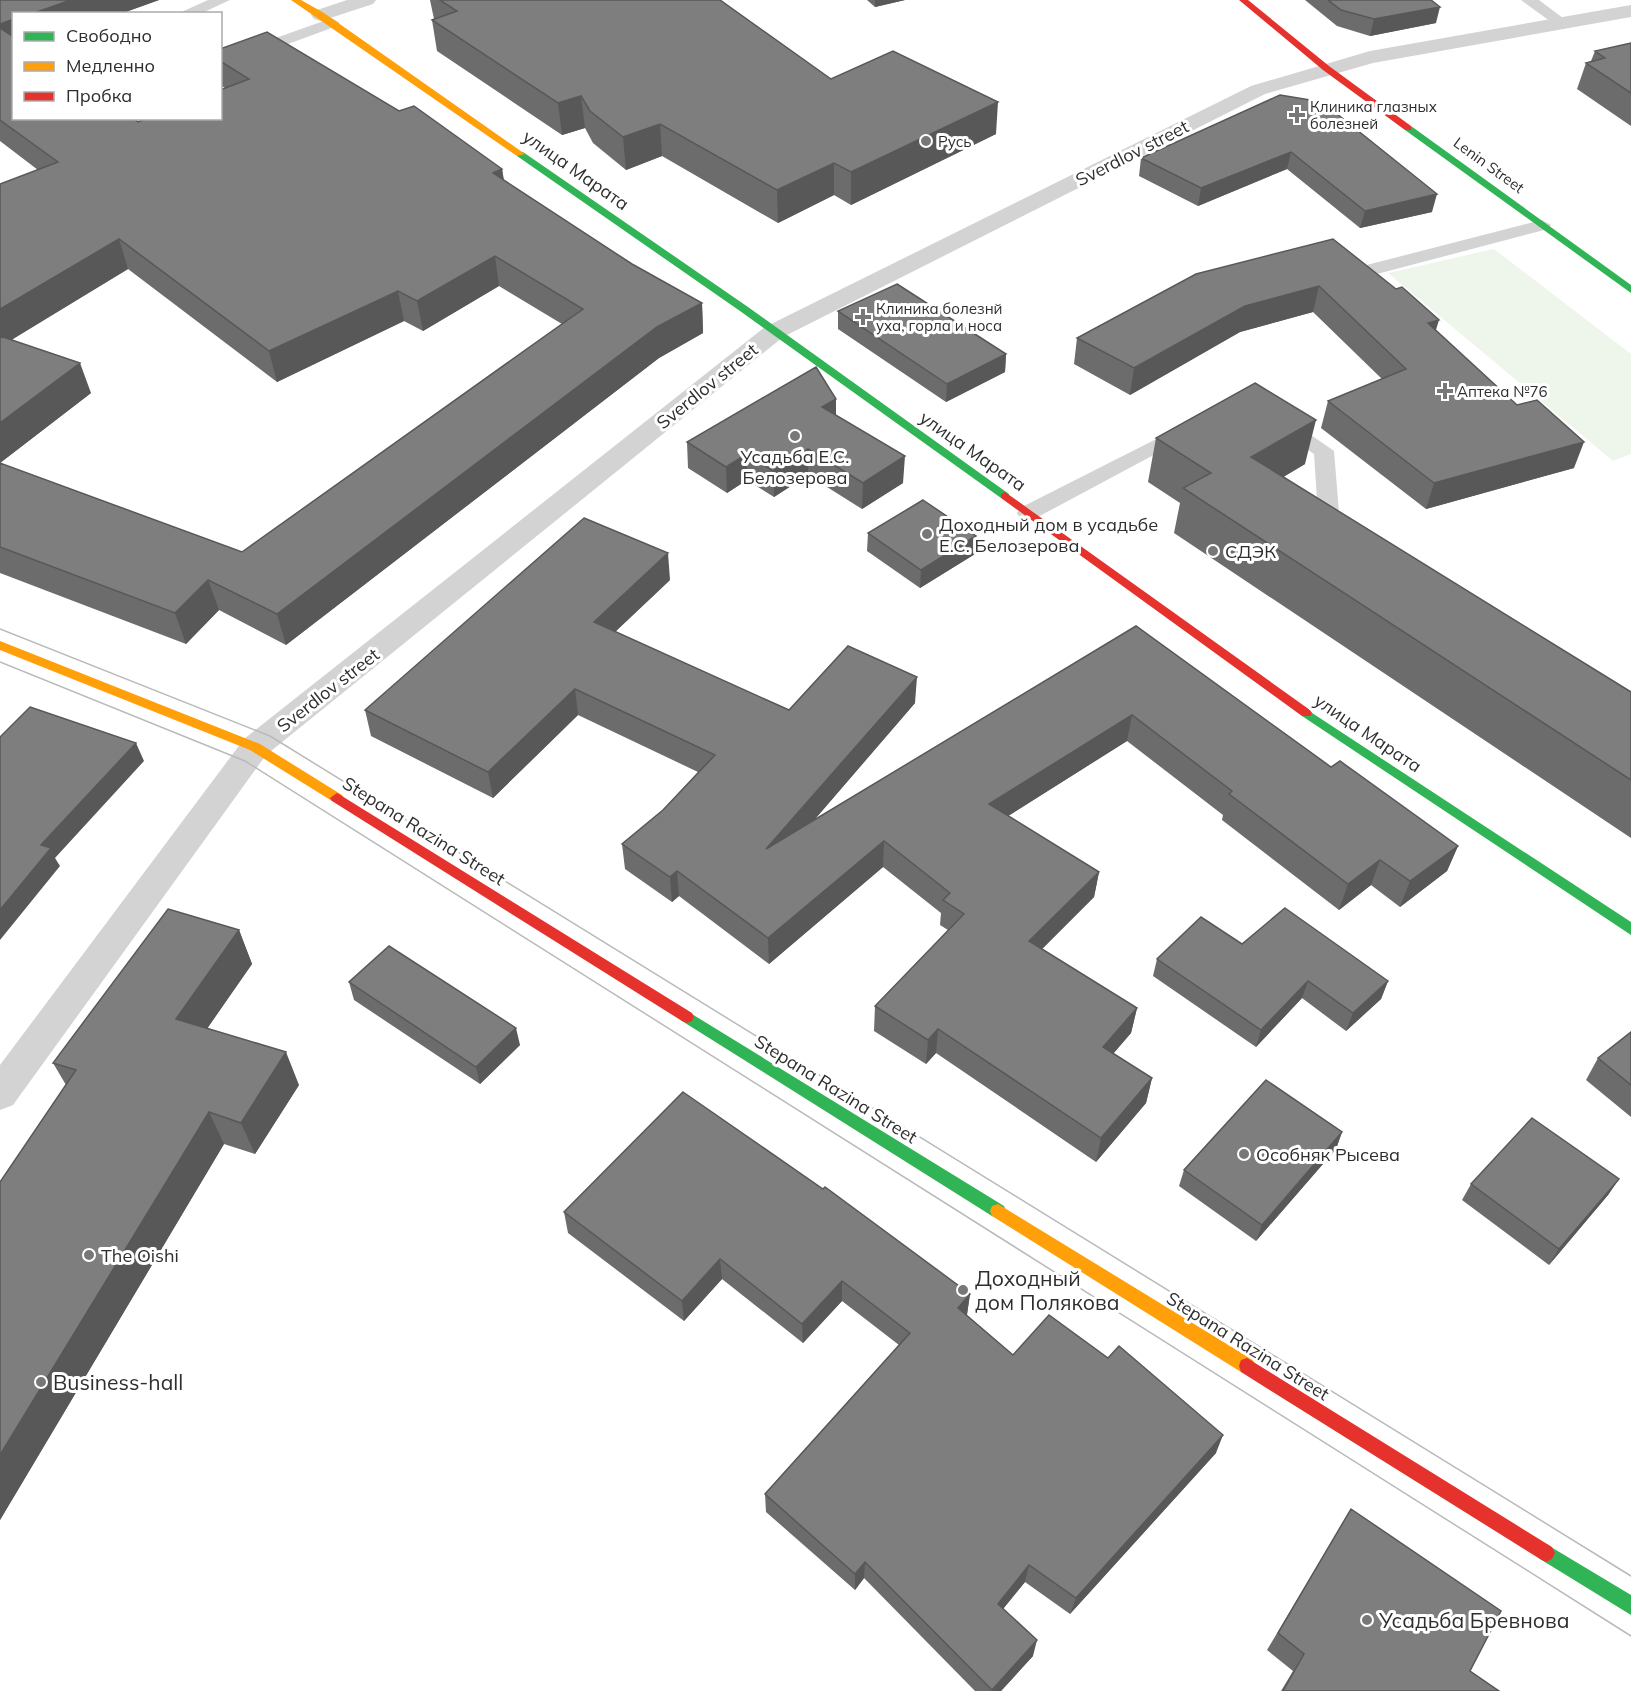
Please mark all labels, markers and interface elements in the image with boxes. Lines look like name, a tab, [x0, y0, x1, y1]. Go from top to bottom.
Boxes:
legend	[12, 12, 222, 120]
text: Свободно	[66, 24, 152, 47]
text: Медленно	[66, 54, 155, 77]
text: Пробка	[66, 84, 132, 107]
place label: Клиника глазных болезней	[1310, 97, 1437, 133]
marker: Клиника глазных болезней	[1288, 106, 1306, 124]
street label: Sverdlov street	[1072, 115, 1192, 191]
street label: улица Марата	[518, 125, 634, 215]
place label: Русь	[938, 132, 972, 151]
street label: Lenin Street	[1450, 133, 1528, 197]
marker: Русь	[919, 134, 933, 148]
place label: Клиника болезнй уха, горла и носа	[876, 299, 1003, 335]
marker: Клиника болезнй уха, горла и носа	[854, 308, 872, 326]
street label: Sverdlov street	[652, 338, 762, 434]
place label: Аптека №76	[1457, 382, 1547, 401]
marker: Аптека №76	[1438, 384, 1452, 398]
street label: улица Марата	[915, 406, 1031, 496]
marker: Усадьба Е.С. Белозерова	[788, 429, 802, 443]
place label: Усадьба Е.С. Белозерова	[740, 445, 849, 489]
place label: Доходный дом в усадьбе Е.С. Белозерова	[939, 513, 1158, 557]
marker: Доходный дом в усадьбе Е.С. Белозерова	[920, 527, 934, 541]
place label: СДЭК	[1225, 540, 1276, 563]
marker: СДЭК	[1206, 544, 1220, 558]
street label: Sverdlov street	[272, 643, 384, 737]
street label: улица Марата	[1310, 689, 1426, 777]
street label: Stepana Razina Street	[338, 772, 510, 890]
street label: Stepana Razina Street	[750, 1030, 922, 1148]
place label: Особняк Рысева	[1256, 1143, 1400, 1166]
marker: Особняк Рысева	[1237, 1147, 1251, 1161]
place label: The Oishi	[101, 1244, 179, 1267]
marker: The Oishi	[82, 1248, 96, 1262]
place label: Доходный дом Полякова	[975, 1265, 1120, 1315]
marker: Доходный дом Полякова	[956, 1283, 970, 1297]
street label: Stepana Razina Street	[1162, 1287, 1334, 1405]
place label: Business-hall	[53, 1369, 183, 1395]
marker: Business-hall	[34, 1375, 48, 1389]
place label: Усадьба Бревнова	[1378, 1607, 1570, 1633]
marker: Усадьба Бревнова	[1360, 1613, 1374, 1627]

